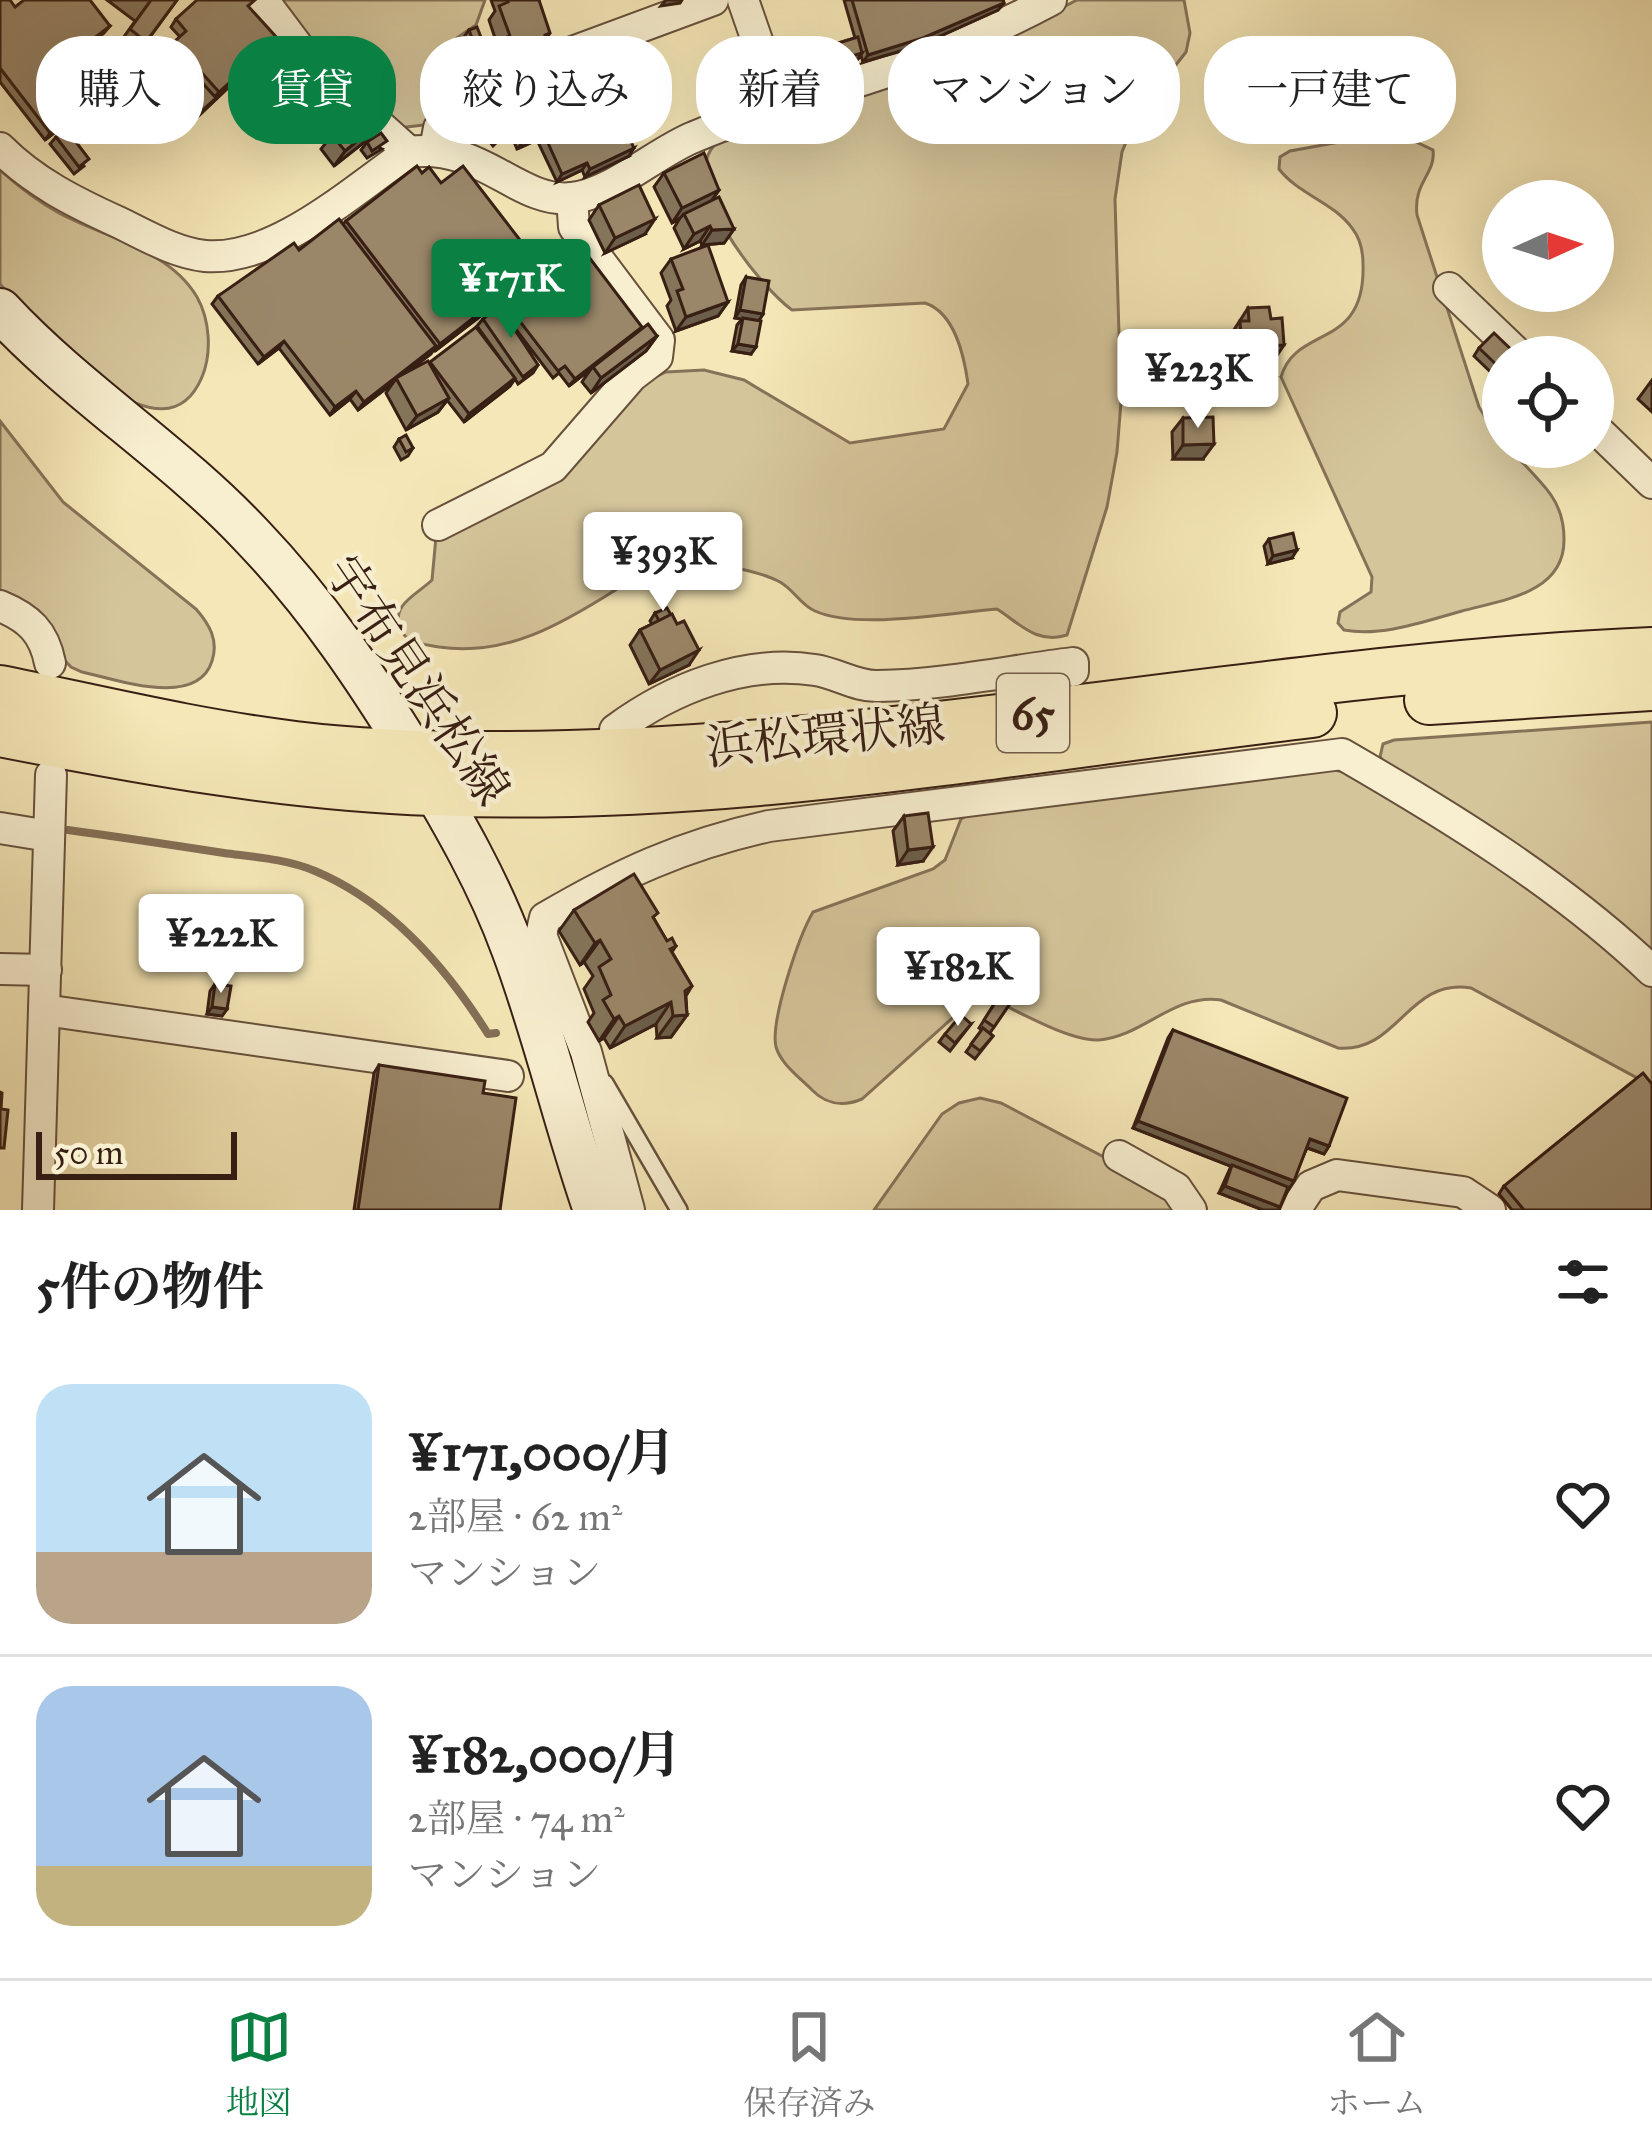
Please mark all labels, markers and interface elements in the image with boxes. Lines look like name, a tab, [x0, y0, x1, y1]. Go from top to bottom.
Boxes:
chip: 購入	[36, 36, 204, 144]
chip: 賃貸	[228, 36, 396, 144]
chip: 絞り込み	[420, 36, 672, 144]
chip: 新着	[696, 36, 864, 144]
chip: マンション	[888, 36, 1180, 144]
chip: 一戸建て	[1204, 36, 1456, 144]
north arrow	[1482, 180, 1614, 312]
map controls	[1482, 180, 1614, 468]
pin: ¥171K	[427, 239, 595, 341]
text: ¥171K	[459, 254, 563, 302]
pin: ¥223K	[1114, 329, 1282, 431]
button: locate	[1482, 336, 1614, 468]
text: ¥223K	[1144, 344, 1252, 392]
pin: ¥393K	[579, 512, 747, 614]
text: ¥393K	[610, 527, 716, 575]
street label: 宇布見浜松線	[313, 544, 523, 816]
road number: 65	[997, 674, 1069, 752]
street label: 浜松環状線	[703, 694, 947, 777]
pin: ¥222K	[137, 894, 305, 996]
text: ¥222K	[166, 909, 276, 957]
pin: ¥182K	[874, 927, 1042, 1029]
text: ¥182K	[904, 942, 1012, 990]
scale bar	[36, 1126, 237, 1179]
text: 50 m	[54, 1133, 123, 1173]
icon: filters	[1550, 1249, 1616, 1315]
text: 5件の物件	[36, 1256, 264, 1318]
text: ¥171,000/月	[408, 1422, 676, 1484]
icon: home	[132, 1432, 276, 1576]
icon: heart	[1550, 1471, 1616, 1537]
text: 2部屋 · 62 m²	[408, 1493, 622, 1541]
text: マンション	[408, 1549, 601, 1597]
text: ¥182,000/月	[408, 1724, 682, 1786]
icon: home	[132, 1734, 276, 1878]
icon: heart	[1550, 1773, 1616, 1839]
text: 2部屋 · 74 m²	[408, 1795, 625, 1843]
text: マンション	[408, 1851, 601, 1899]
tab: 地図	[226, 2004, 292, 2123]
tab: 保存済み	[743, 2004, 875, 2123]
tab: ホーム	[1327, 2004, 1426, 2123]

